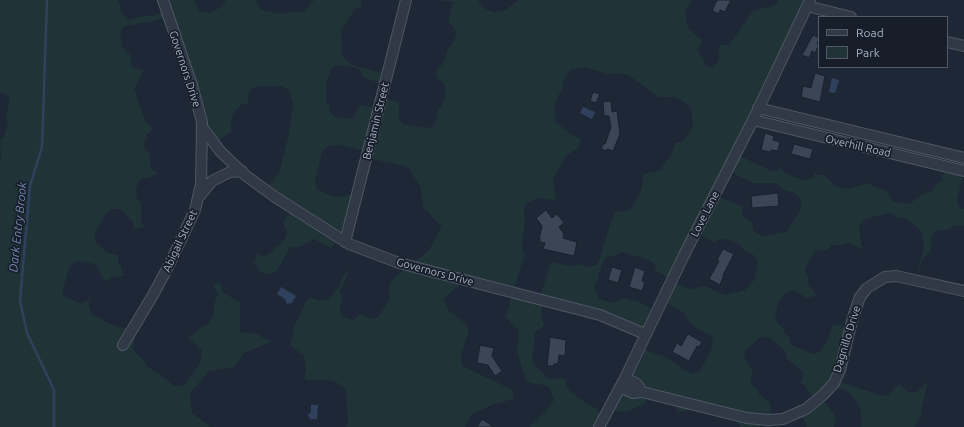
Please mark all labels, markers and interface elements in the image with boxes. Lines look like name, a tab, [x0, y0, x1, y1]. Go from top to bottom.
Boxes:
legend	[818, 16, 948, 68]
text: Road	[856, 26, 884, 39]
street label: Governors Drive	[166, 29, 204, 109]
text: Park	[856, 46, 880, 59]
street label: Benjamin Street	[360, 81, 392, 161]
street label: Overhill Road	[824, 132, 892, 160]
water label: Dark Entry Brook	[6, 181, 30, 273]
street label: Love Lane	[688, 189, 722, 239]
street label: Abigail Street	[160, 208, 200, 274]
street label: Governors Drive	[395, 255, 475, 289]
street label: Dagnillo Drive	[831, 304, 863, 374]

